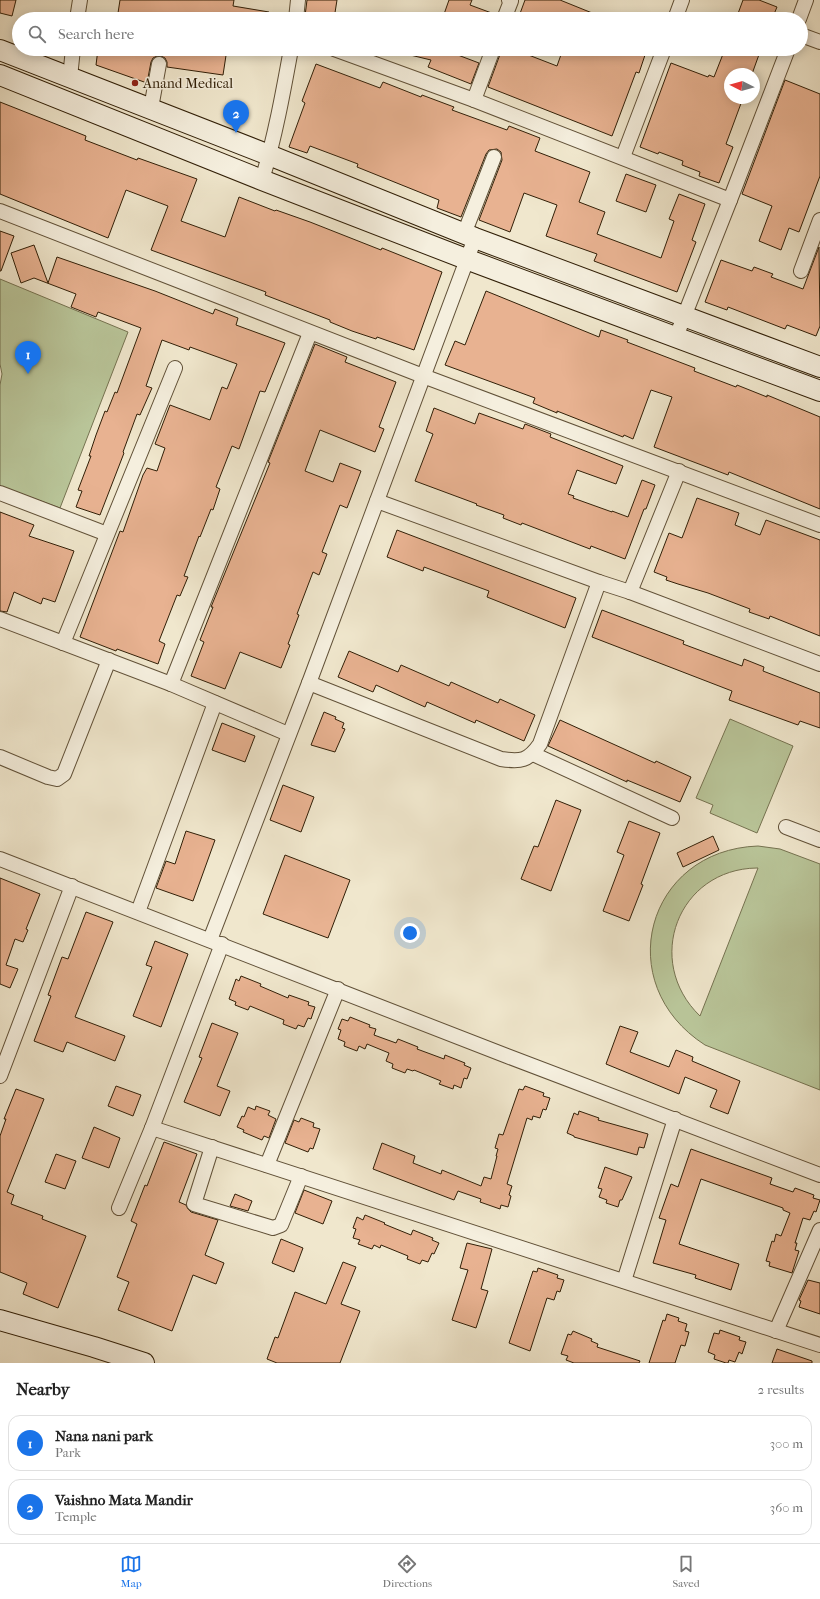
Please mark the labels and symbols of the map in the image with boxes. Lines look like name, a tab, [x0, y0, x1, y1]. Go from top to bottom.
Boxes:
north arrow	[724, 68, 760, 104]
place label: Anand Medical	[142, 75, 233, 92]
marker: Anand Medical	[130, 78, 140, 88]
pin: 2	[223, 100, 249, 133]
pin: 1	[15, 341, 41, 374]
your location	[400, 923, 420, 943]

